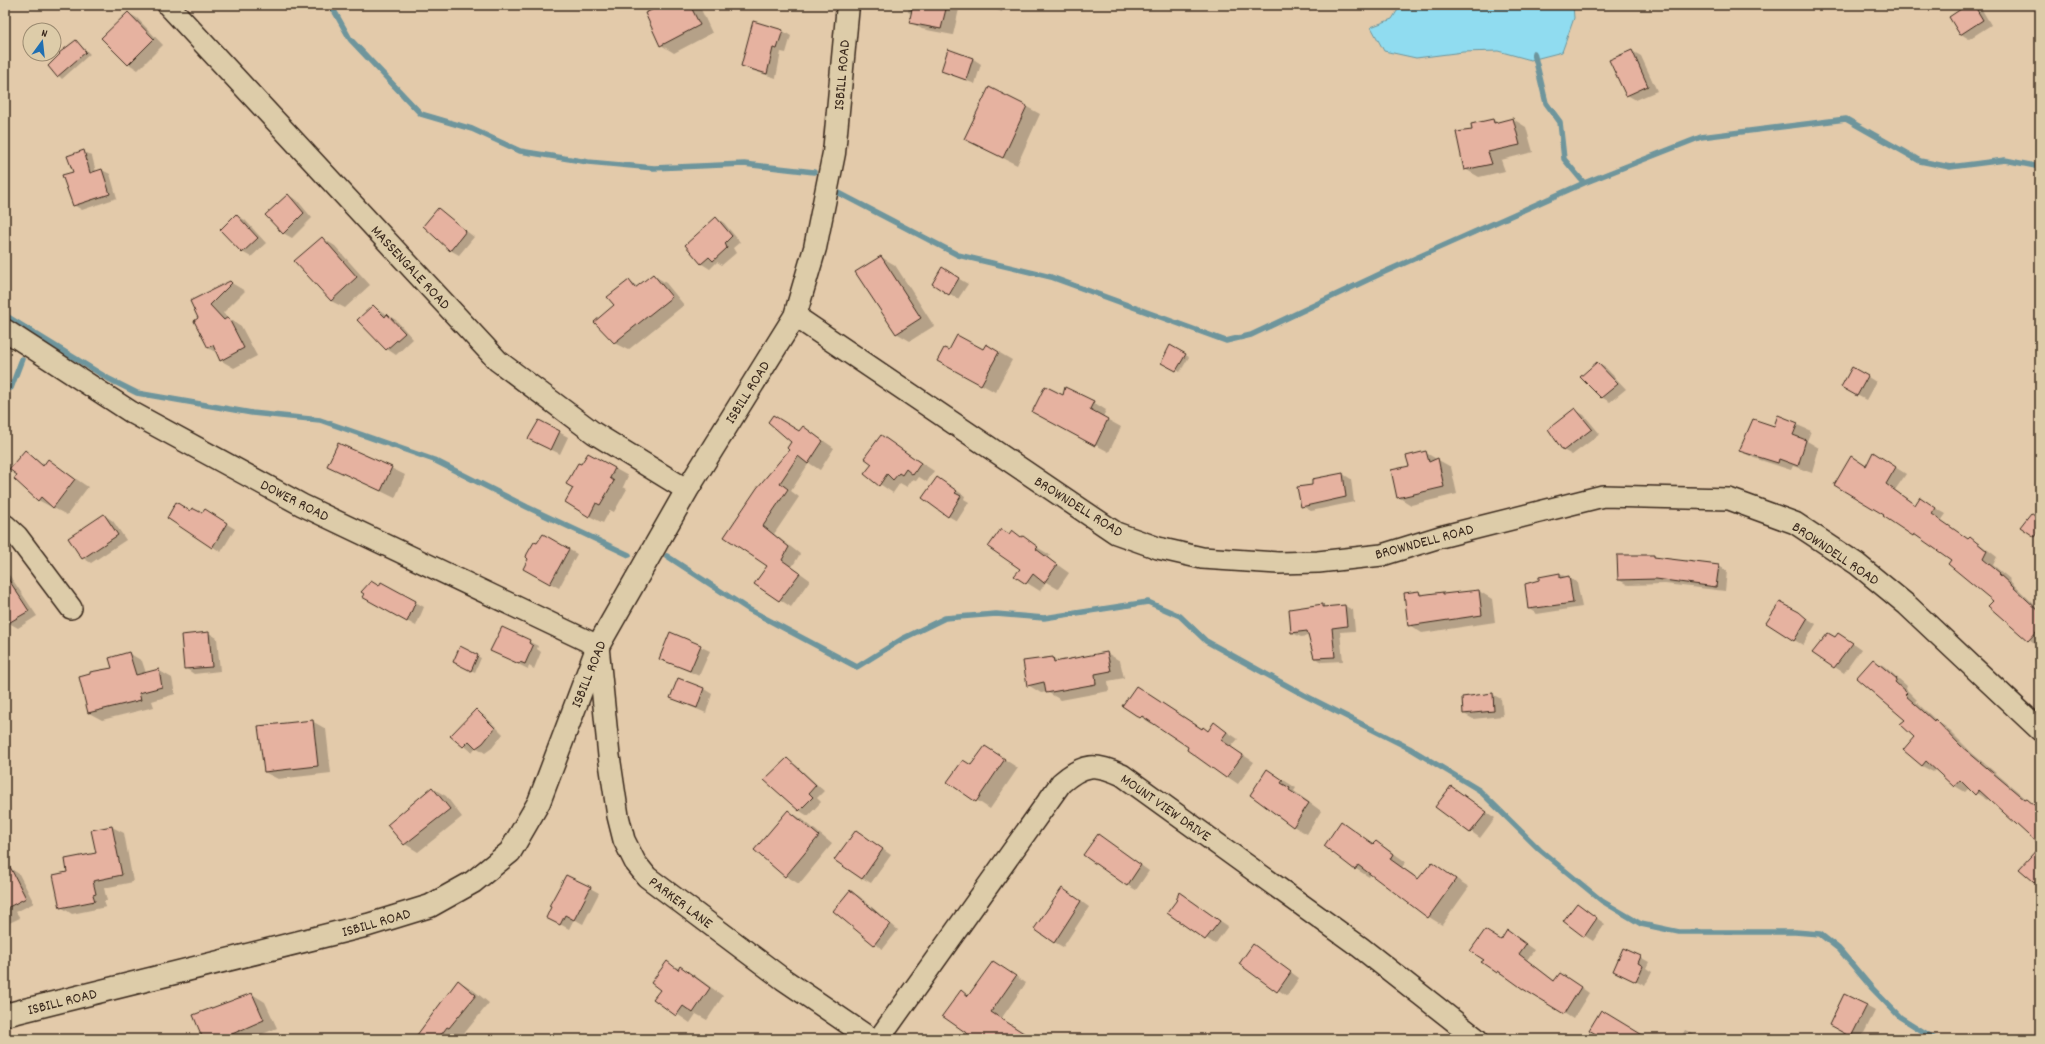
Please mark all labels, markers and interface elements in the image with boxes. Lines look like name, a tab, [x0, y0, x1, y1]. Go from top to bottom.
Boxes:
north arrow	[22, 22, 62, 62]
text: N	[39, 26, 49, 43]
street label: ISBILL ROAD	[829, 39, 857, 111]
street label: MASSENGALE ROAD	[365, 221, 455, 316]
street label: ISBILL ROAD	[721, 357, 777, 429]
street label: BROWNDELL ROAD	[1029, 472, 1127, 544]
street label: DOWER ROAD	[256, 475, 332, 529]
street label: BROWNDELL ROAD	[1787, 517, 1883, 592]
street label: BROWNDELL ROAD	[1373, 519, 1476, 567]
street label: ISBILL ROAD	[566, 638, 613, 712]
street label: MOUNT VIEW DRIVE	[1115, 769, 1215, 848]
street label: PARKER LANE	[643, 872, 717, 935]
street label: ISBILL ROAD	[340, 904, 414, 944]
street label: ISBILL ROAD	[26, 984, 100, 1022]

